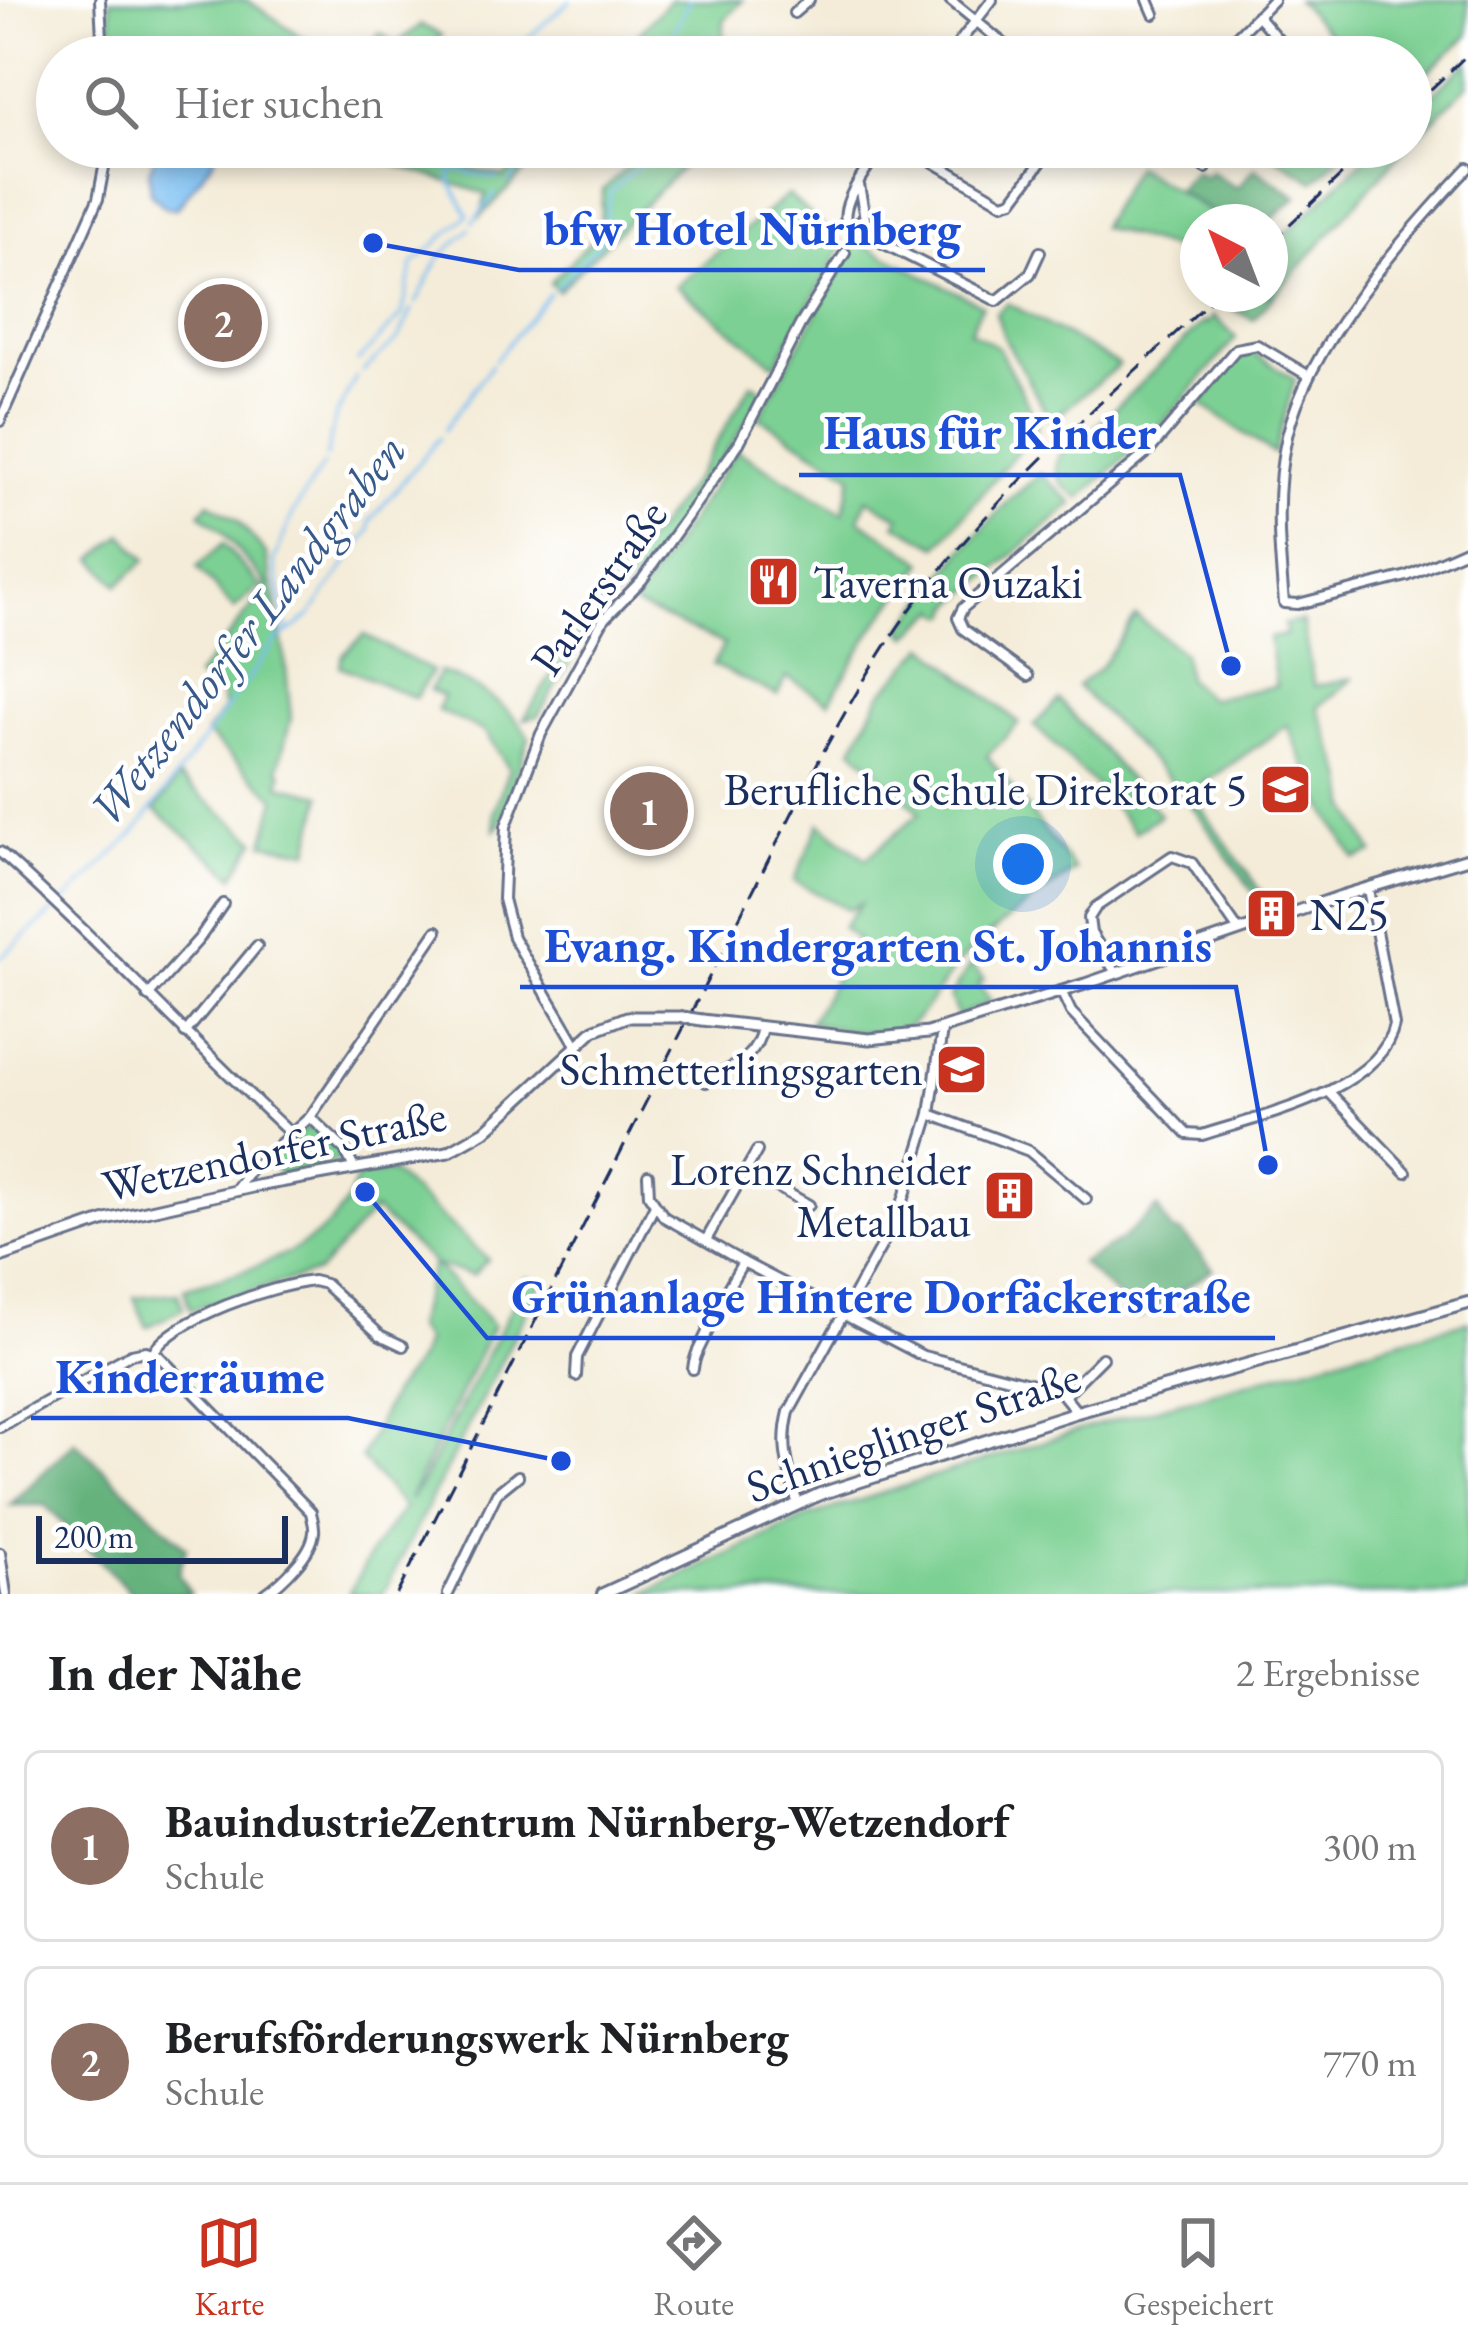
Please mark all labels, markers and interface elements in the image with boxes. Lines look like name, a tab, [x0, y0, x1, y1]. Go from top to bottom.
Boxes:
search box	[36, 36, 1432, 168]
icon: search	[78, 69, 144, 135]
text: Hier suchen	[174, 73, 384, 131]
callout: bfw Hotel Nürnberg	[519, 186, 985, 270]
text: bfw Hotel Nürnberg	[543, 197, 962, 259]
north arrow	[1180, 204, 1288, 312]
pin: 2	[184, 278, 262, 368]
callout: Haus für Kinder	[799, 391, 1180, 475]
text: Haus für Kinder	[823, 401, 1157, 463]
water label: Wetzendorfer Landgraben	[75, 420, 419, 838]
street label: Parlerstraße	[517, 488, 679, 686]
place label: Taverna Ouzaki	[813, 553, 1082, 611]
restaurant icon: Taverna Ouzaki	[746, 554, 802, 610]
place label: Berufliche Schule Direktorat 5	[724, 760, 1247, 818]
school or university icon: Berufliche Schule Direktorat 5	[1258, 761, 1314, 817]
pin: 1	[610, 766, 688, 856]
your location	[993, 834, 1053, 894]
place label: N25	[1310, 885, 1389, 943]
building icon: N25	[1243, 886, 1299, 942]
callout: Evang. Kindergarten St. Johannis	[520, 903, 1236, 987]
text: Evang. Kindergarten St. Johannis	[544, 914, 1212, 976]
place label: Schmetterlingsgarten	[559, 1040, 923, 1098]
school or university icon: Schmetterlingsgarten	[934, 1041, 990, 1097]
street label: Wetzendorfer Straße	[97, 1085, 451, 1215]
place label: Lorenz Schneider Metallbau	[670, 1140, 971, 1250]
building icon: Lorenz Schneider Metallbau	[982, 1167, 1038, 1223]
callout: Grünanlage Hintere Dorfäckerstraße	[487, 1254, 1275, 1338]
text: Grünanlage Hintere Dorfäckerstraße	[511, 1265, 1251, 1327]
callout: Kinderräume	[31, 1334, 348, 1418]
text: Kinderräume	[55, 1345, 325, 1407]
street label: Schnieglinger Straße	[738, 1347, 1088, 1515]
scale bar	[36, 1510, 288, 1563]
text: 200 m	[54, 1515, 134, 1558]
text: In der Nähe	[48, 1639, 302, 1705]
text: 2 Ergebnisse	[1236, 1647, 1420, 1698]
text: BauindustrieZentrum Nürnberg-Wetzendorf	[165, 1792, 1010, 1850]
text: 1	[80, 1821, 100, 1872]
text: 300 m	[1323, 1821, 1417, 1872]
text: Schule	[165, 1850, 264, 1901]
text: Berufsförderungswerk Nürnberg	[165, 2008, 789, 2066]
text: 2	[80, 2037, 100, 2088]
text: 770 m	[1323, 2037, 1417, 2088]
text: Schule	[165, 2066, 264, 2117]
tab: Karte	[195, 2210, 264, 2325]
tab: Route	[654, 2210, 734, 2325]
tab: Gespeichert	[1123, 2210, 1273, 2325]

